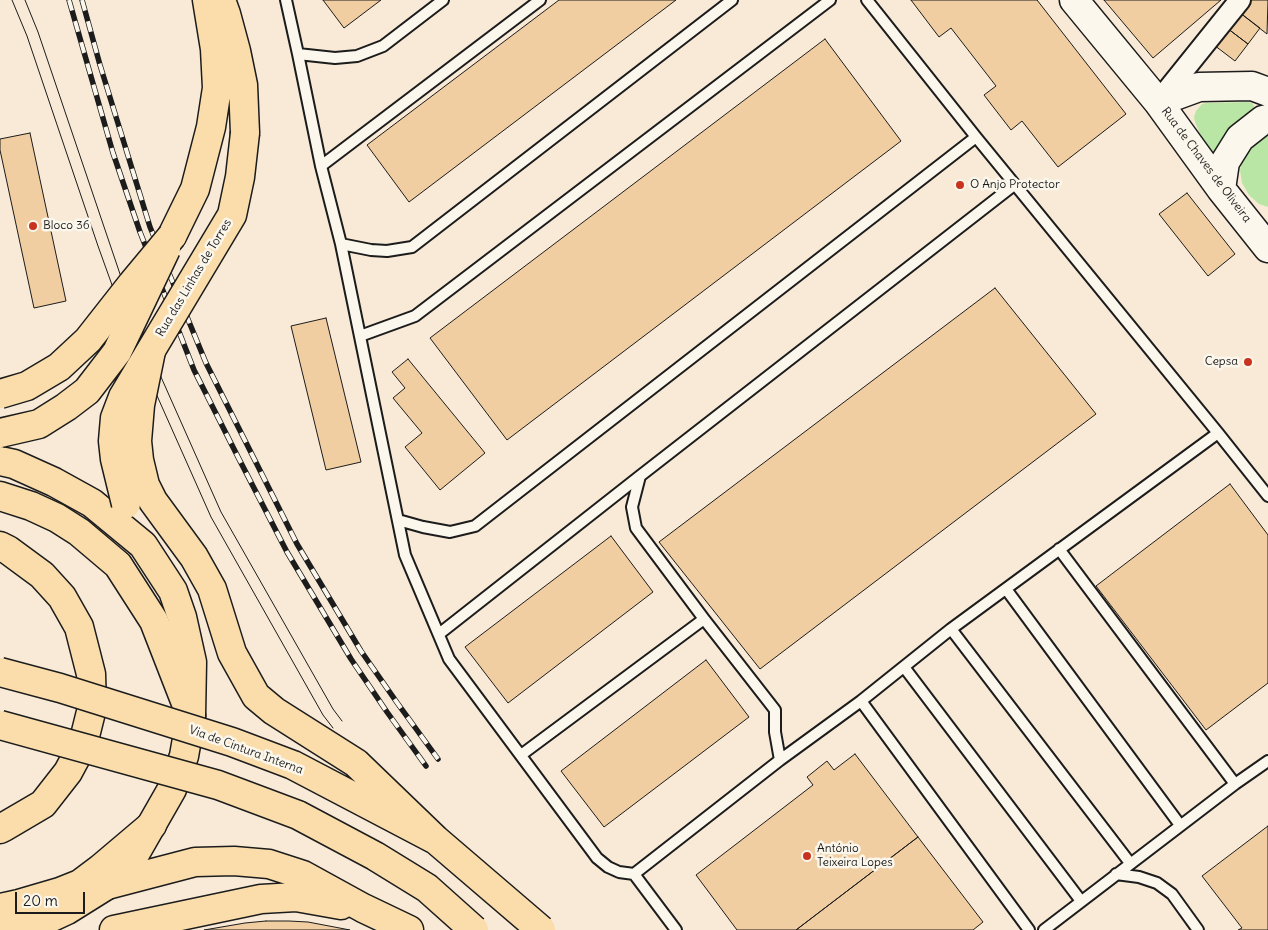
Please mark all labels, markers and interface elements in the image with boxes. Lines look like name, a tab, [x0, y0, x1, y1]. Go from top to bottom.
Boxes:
street label: Rua de Chaves de Oliveira	[1158, 105, 1254, 225]
place label: O Anjo Protector	[970, 178, 1060, 192]
marker: O Anjo Protector	[954, 179, 966, 191]
street label: Rua das Linhas de Torres	[153, 217, 235, 339]
place label: Bloco 36	[43, 219, 90, 233]
marker: Bloco 36	[27, 220, 39, 232]
place label: Cepsa	[1205, 355, 1238, 369]
marker: Cepsa	[1242, 356, 1254, 368]
street label: Via de Cintura Interna	[187, 723, 305, 777]
place label: António Teixeira Lopes	[817, 842, 893, 870]
marker: António Teixeira Lopes	[801, 850, 813, 862]
scale bar	[18, 882, 88, 914]
text: 20 m	[23, 891, 58, 910]

